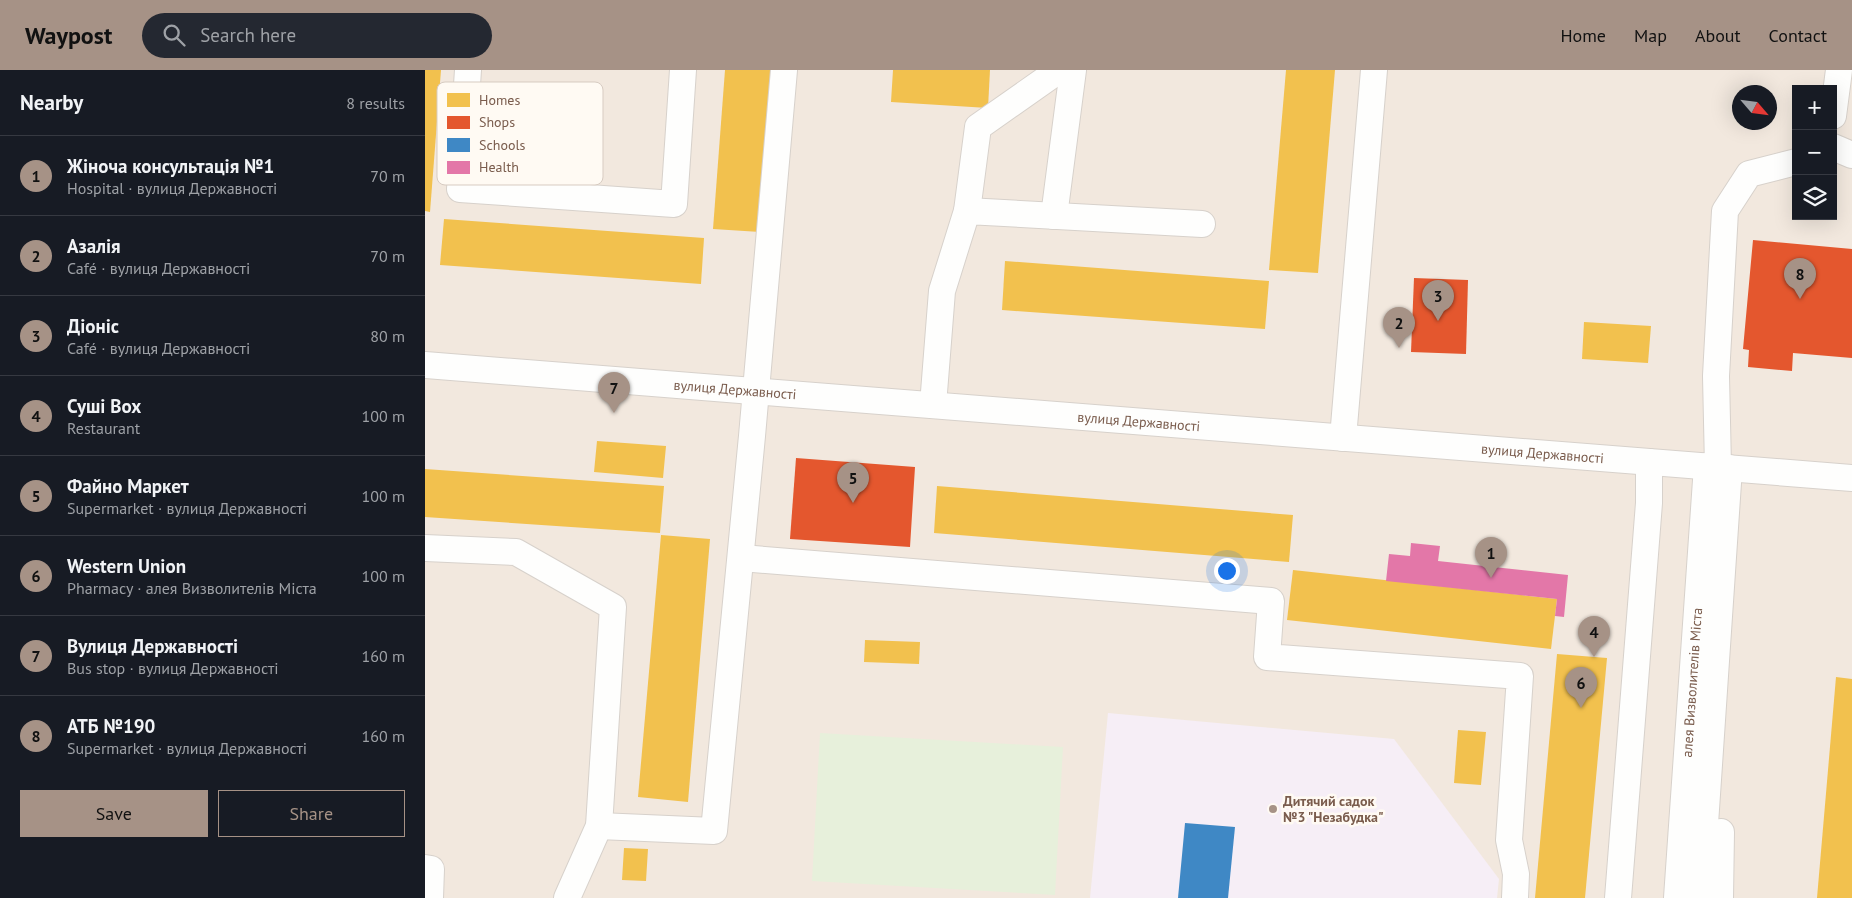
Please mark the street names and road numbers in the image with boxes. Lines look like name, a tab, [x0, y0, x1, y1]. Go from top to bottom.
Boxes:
street label: вулиця Державності	[673, 376, 797, 403]
street label: вулиця Державності	[1077, 408, 1201, 435]
street label: вулиця Державності	[1480, 440, 1605, 467]
street label: алея Визволителів Міста	[1678, 607, 1706, 758]

